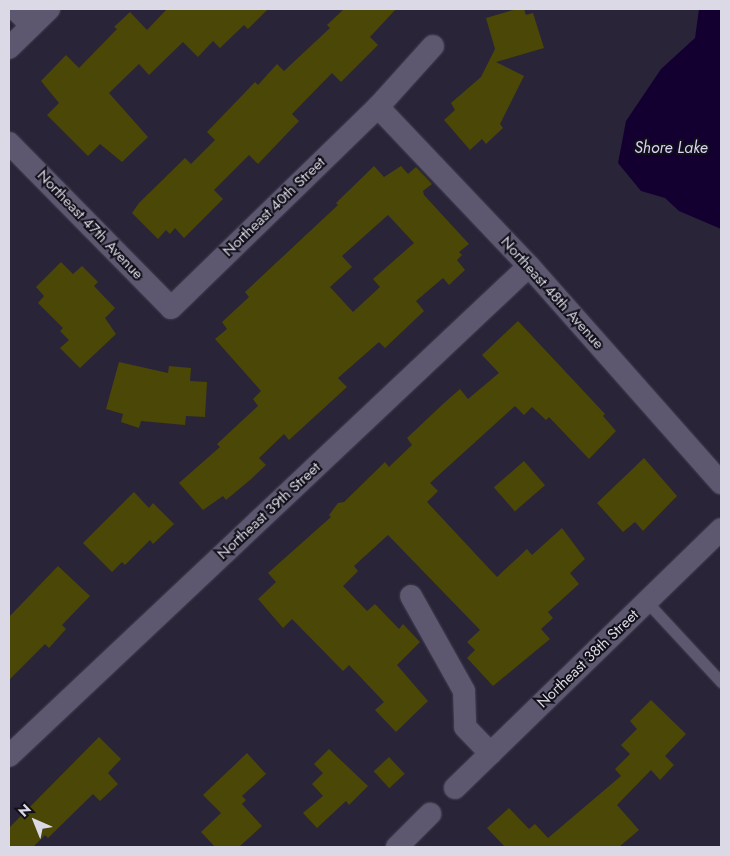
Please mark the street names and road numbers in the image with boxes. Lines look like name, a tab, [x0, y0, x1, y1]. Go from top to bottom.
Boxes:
street label: Northeast 40th Street	[219, 154, 329, 260]
street label: Northeast 47th Avenue	[33, 167, 147, 283]
street label: Northeast 48th Avenue	[497, 233, 607, 353]
street label: Northeast 39th Street	[214, 459, 324, 563]
street label: Northeast 38th Street	[534, 606, 642, 712]

